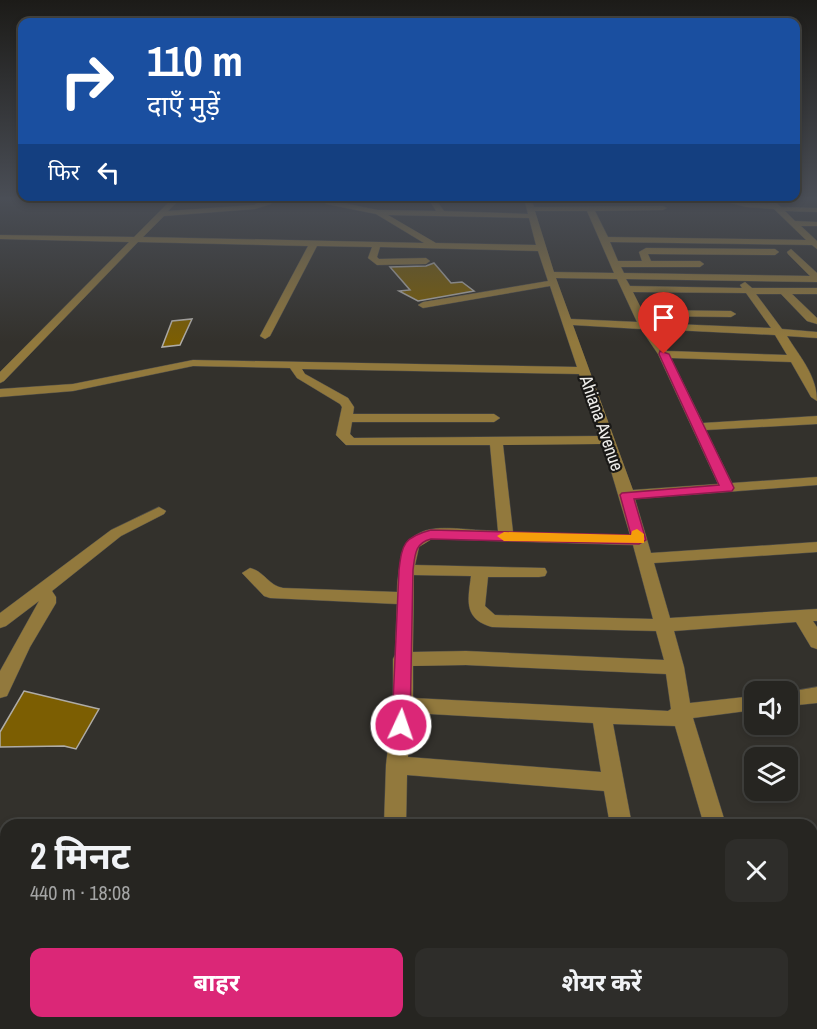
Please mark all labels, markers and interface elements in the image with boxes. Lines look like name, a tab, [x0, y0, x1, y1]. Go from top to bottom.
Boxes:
text: 110 m	[147, 33, 243, 89]
icon: right	[48, 42, 126, 120]
text: दाएँ मुड़ें	[147, 87, 220, 123]
icon: left	[92, 156, 125, 189]
text: फिर	[48, 157, 80, 187]
pin	[638, 292, 689, 354]
icon: arrive	[647, 301, 680, 334]
street label: Ahiana Avenue	[574, 371, 630, 474]
map controls	[744, 681, 798, 801]
button: sound	[744, 681, 798, 735]
position arrow	[369, 693, 433, 757]
button: layers	[744, 747, 798, 801]
text: 2 मिनट	[30, 832, 130, 880]
button: close	[725, 839, 788, 902]
text: 440 m · 18:08	[30, 879, 130, 906]
button: बाहर	[30, 948, 403, 1017]
button: शेयर करें	[415, 948, 788, 1017]

